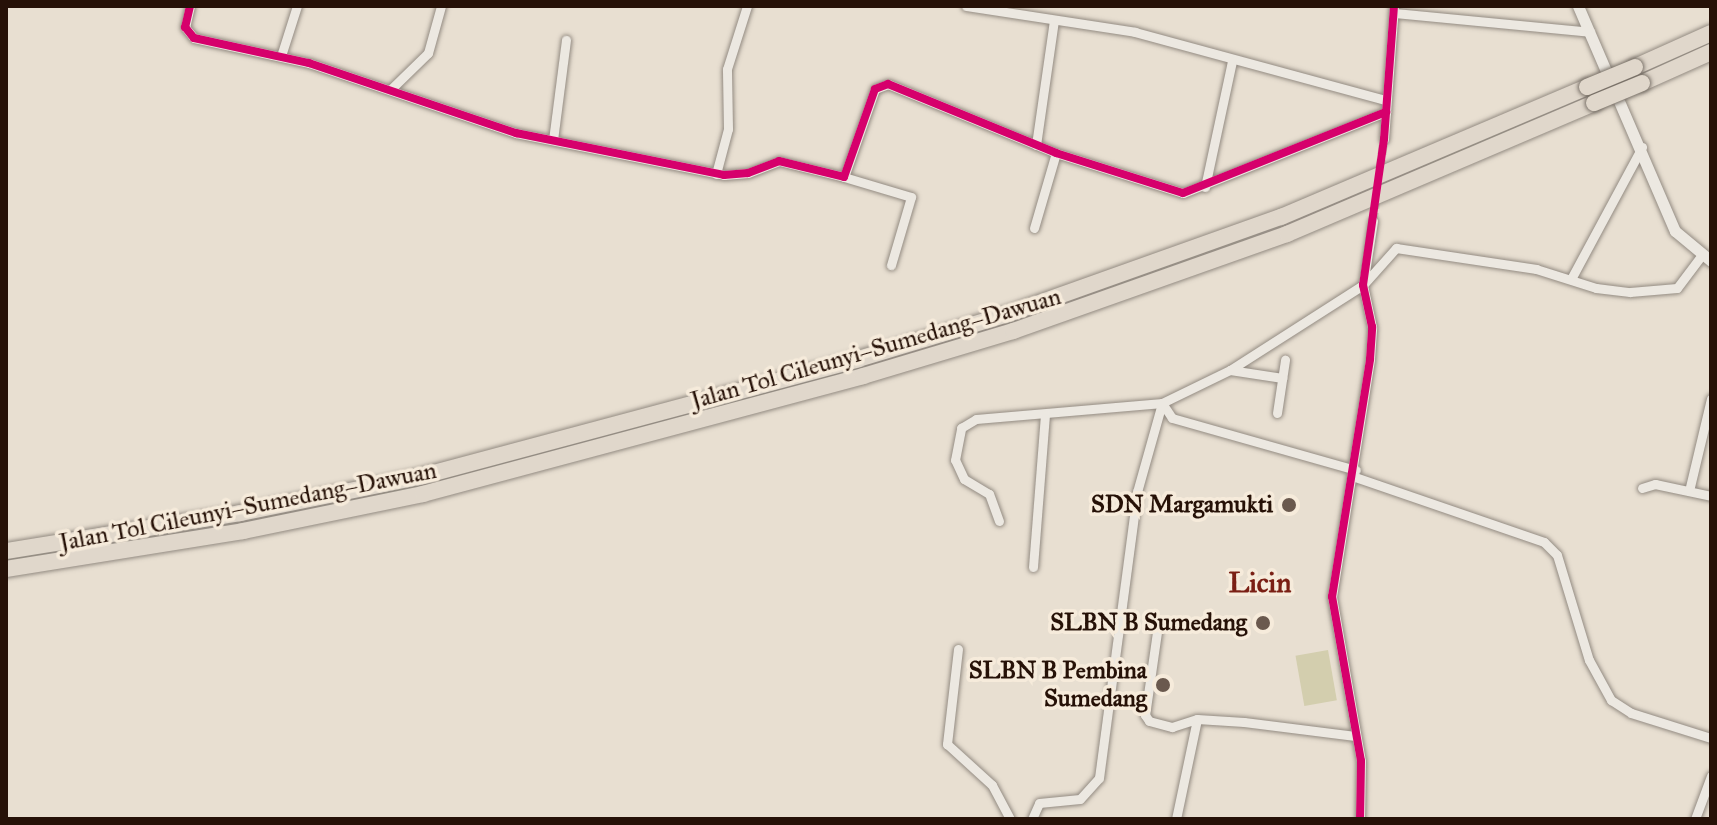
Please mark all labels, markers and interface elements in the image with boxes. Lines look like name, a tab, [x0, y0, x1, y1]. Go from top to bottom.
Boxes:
street label: Jalan Tol Cileunyi–Sumedang–Dawuan	[688, 282, 1064, 416]
street label: Jalan Tol Cileunyi–Sumedang–Dawuan	[57, 456, 439, 558]
place label: SDN Margamukti	[1091, 491, 1273, 519]
marker: SDN Margamukti	[1280, 496, 1298, 514]
district label: Licin	[1229, 566, 1291, 600]
place label: SLBN B Sumedang	[1050, 609, 1247, 637]
marker: SLBN B Sumedang	[1254, 614, 1272, 632]
place label: SLBN B Pembina Sumedang	[969, 657, 1147, 713]
marker: SLBN B Pembina Sumedang	[1154, 676, 1172, 694]

